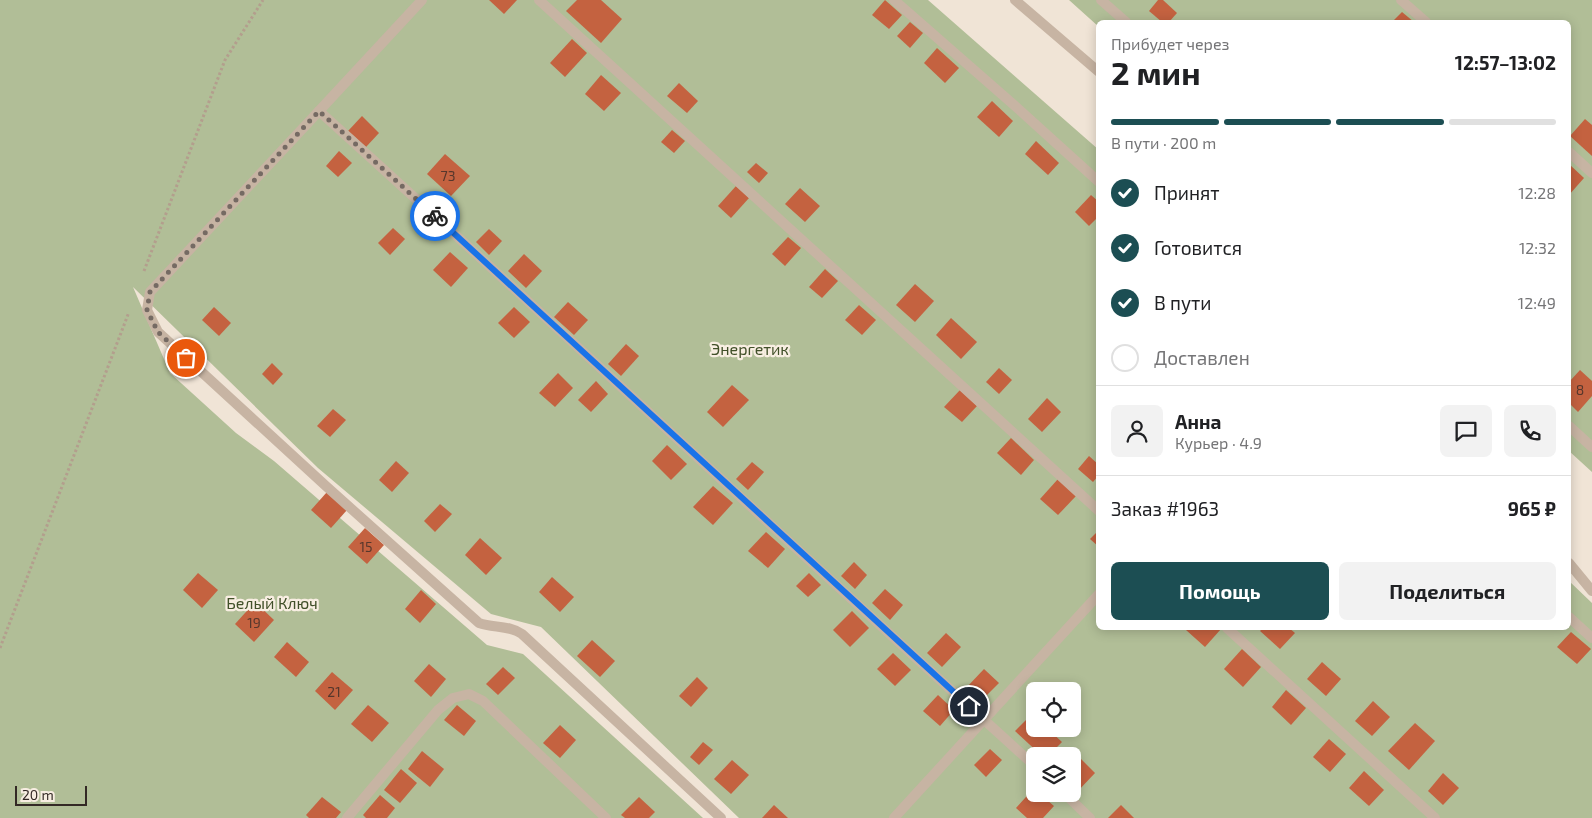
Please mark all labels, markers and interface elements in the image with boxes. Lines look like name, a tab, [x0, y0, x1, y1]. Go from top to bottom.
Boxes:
text: Прибудет через	[1111, 34, 1229, 53]
text: 12:57–13:02	[1455, 51, 1556, 74]
text: 2 мин	[1111, 53, 1201, 91]
text: В пути · 200 m	[1111, 133, 1216, 152]
house number: 73	[441, 167, 455, 184]
icon: check	[1111, 179, 1139, 207]
text: Принят	[1154, 181, 1220, 204]
text: 12:28	[1518, 183, 1556, 202]
courier	[410, 191, 460, 241]
icon: bike	[421, 202, 449, 230]
icon: check	[1111, 234, 1139, 262]
text: Готовится	[1154, 236, 1242, 259]
text: 12:32	[1519, 238, 1556, 257]
icon: check	[1111, 289, 1139, 317]
text: В пути	[1154, 291, 1212, 314]
text: 12:49	[1518, 293, 1556, 312]
pin	[165, 337, 207, 379]
park label: Энергетик	[711, 339, 789, 358]
icon: bag	[172, 344, 200, 372]
text: Доставлен	[1154, 346, 1250, 369]
house number: 8	[1576, 381, 1584, 398]
button: person	[1111, 405, 1163, 457]
button: chat	[1440, 405, 1492, 457]
button: phone	[1504, 405, 1556, 457]
text: Анна	[1175, 410, 1221, 433]
text: Курьер · 4.9	[1175, 433, 1262, 452]
text: Заказ #1963	[1111, 497, 1219, 520]
text: 965 ₽	[1508, 497, 1556, 520]
house number: 15	[359, 538, 373, 555]
button: Помощь	[1111, 562, 1329, 620]
button: Поделиться	[1339, 562, 1556, 620]
park label: Белый Ключ	[226, 593, 318, 612]
house number: 19	[247, 614, 261, 631]
map controls	[1026, 682, 1081, 802]
button: locate	[1026, 682, 1081, 737]
house number: 21	[327, 683, 341, 700]
pin	[948, 685, 990, 727]
icon: home	[955, 692, 983, 720]
button: layers	[1026, 747, 1081, 802]
scale bar	[15, 783, 88, 806]
text: 20 m	[22, 786, 54, 803]

